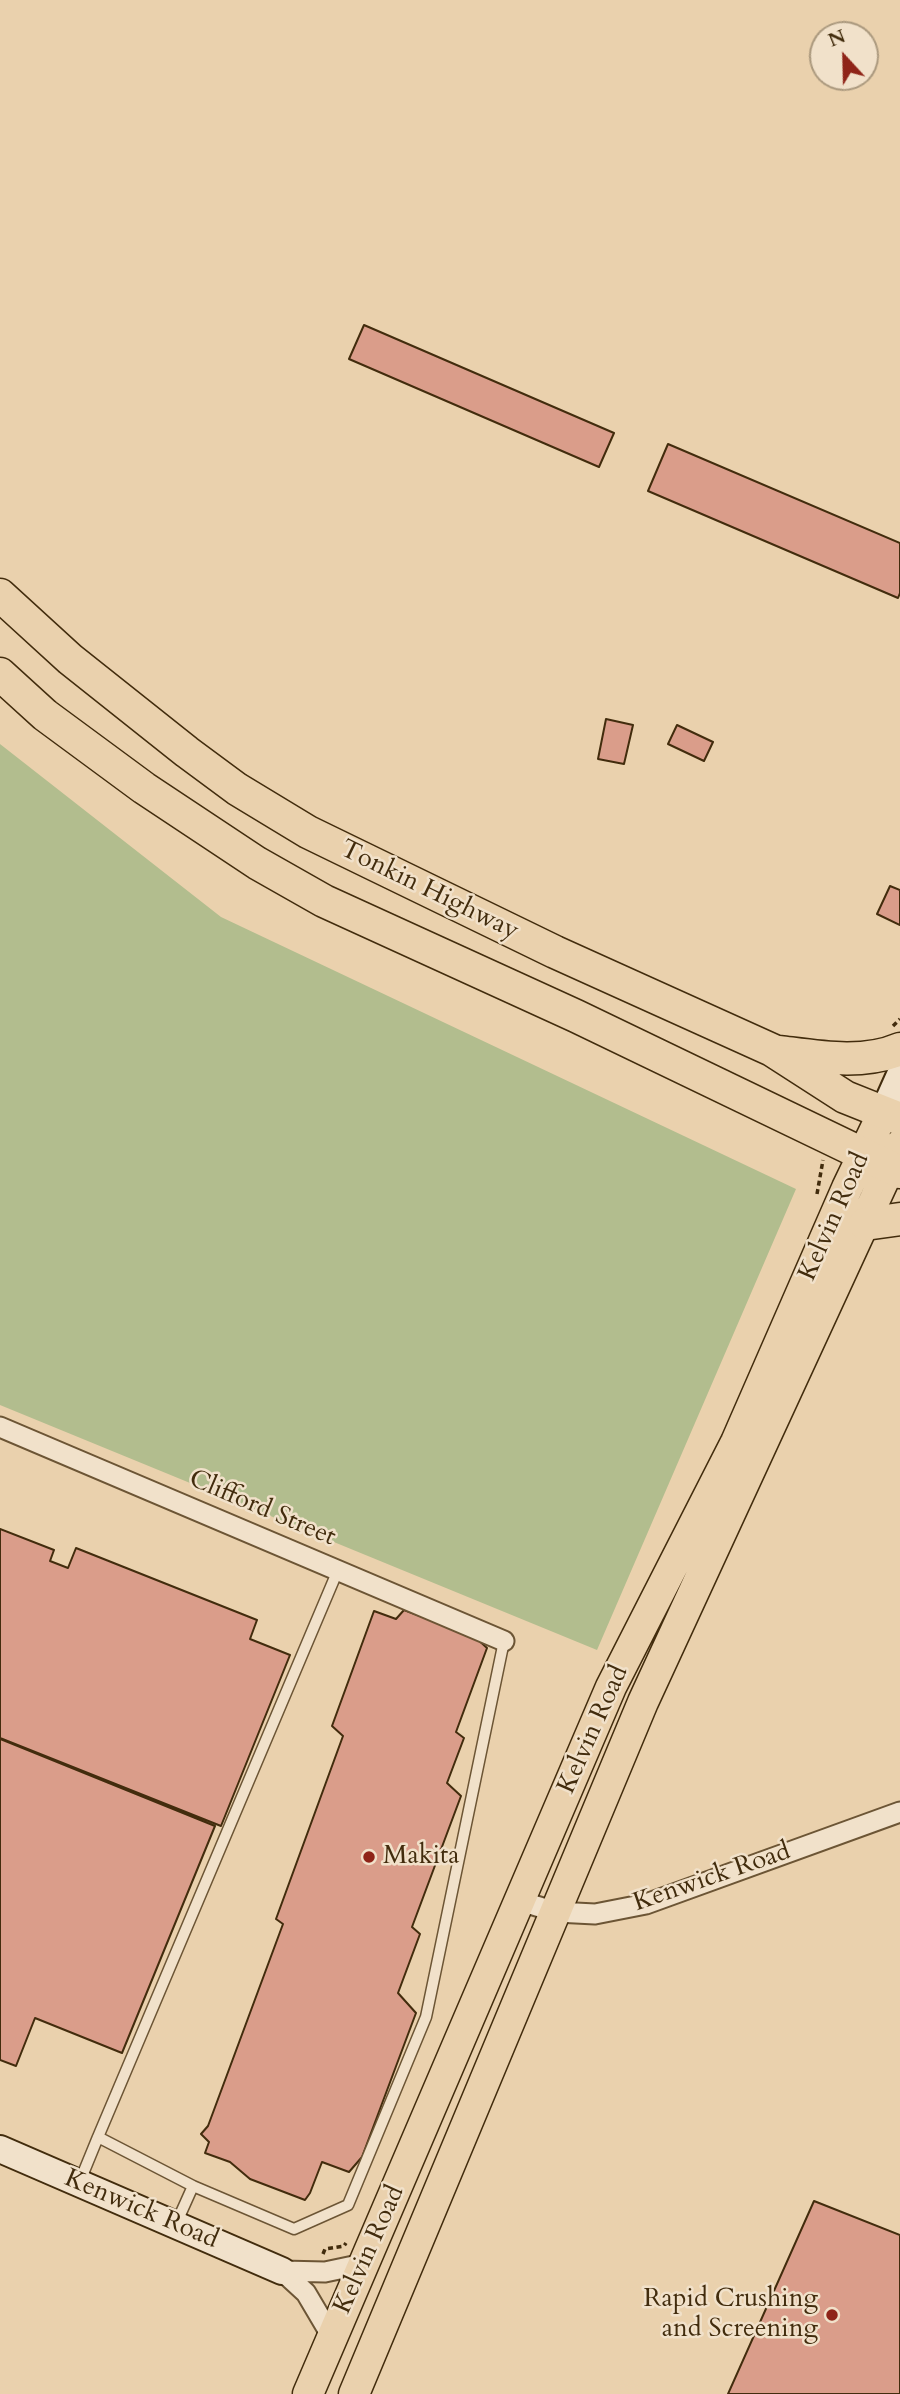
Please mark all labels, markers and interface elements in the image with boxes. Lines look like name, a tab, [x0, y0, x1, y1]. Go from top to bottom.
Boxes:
north arrow	[809, 21, 879, 91]
text: N	[824, 23, 849, 54]
street label: Tonkin Highway	[335, 834, 523, 948]
street label: Kelvin Road	[793, 1148, 877, 1286]
street label: Clifford Street	[184, 1464, 340, 1554]
street label: Kelvin Road	[552, 1661, 636, 1799]
street label: Kenwick Road	[629, 1837, 795, 1919]
place label: Makita	[383, 1841, 459, 1873]
marker: Makita	[361, 1849, 377, 1865]
street label: Kenwick Road	[59, 2164, 223, 2256]
street label: Kelvin Road	[328, 2181, 412, 2319]
place label: Rapid Crushing and Screening	[644, 2284, 818, 2346]
marker: Rapid Crushing and Screening	[824, 2307, 840, 2323]

